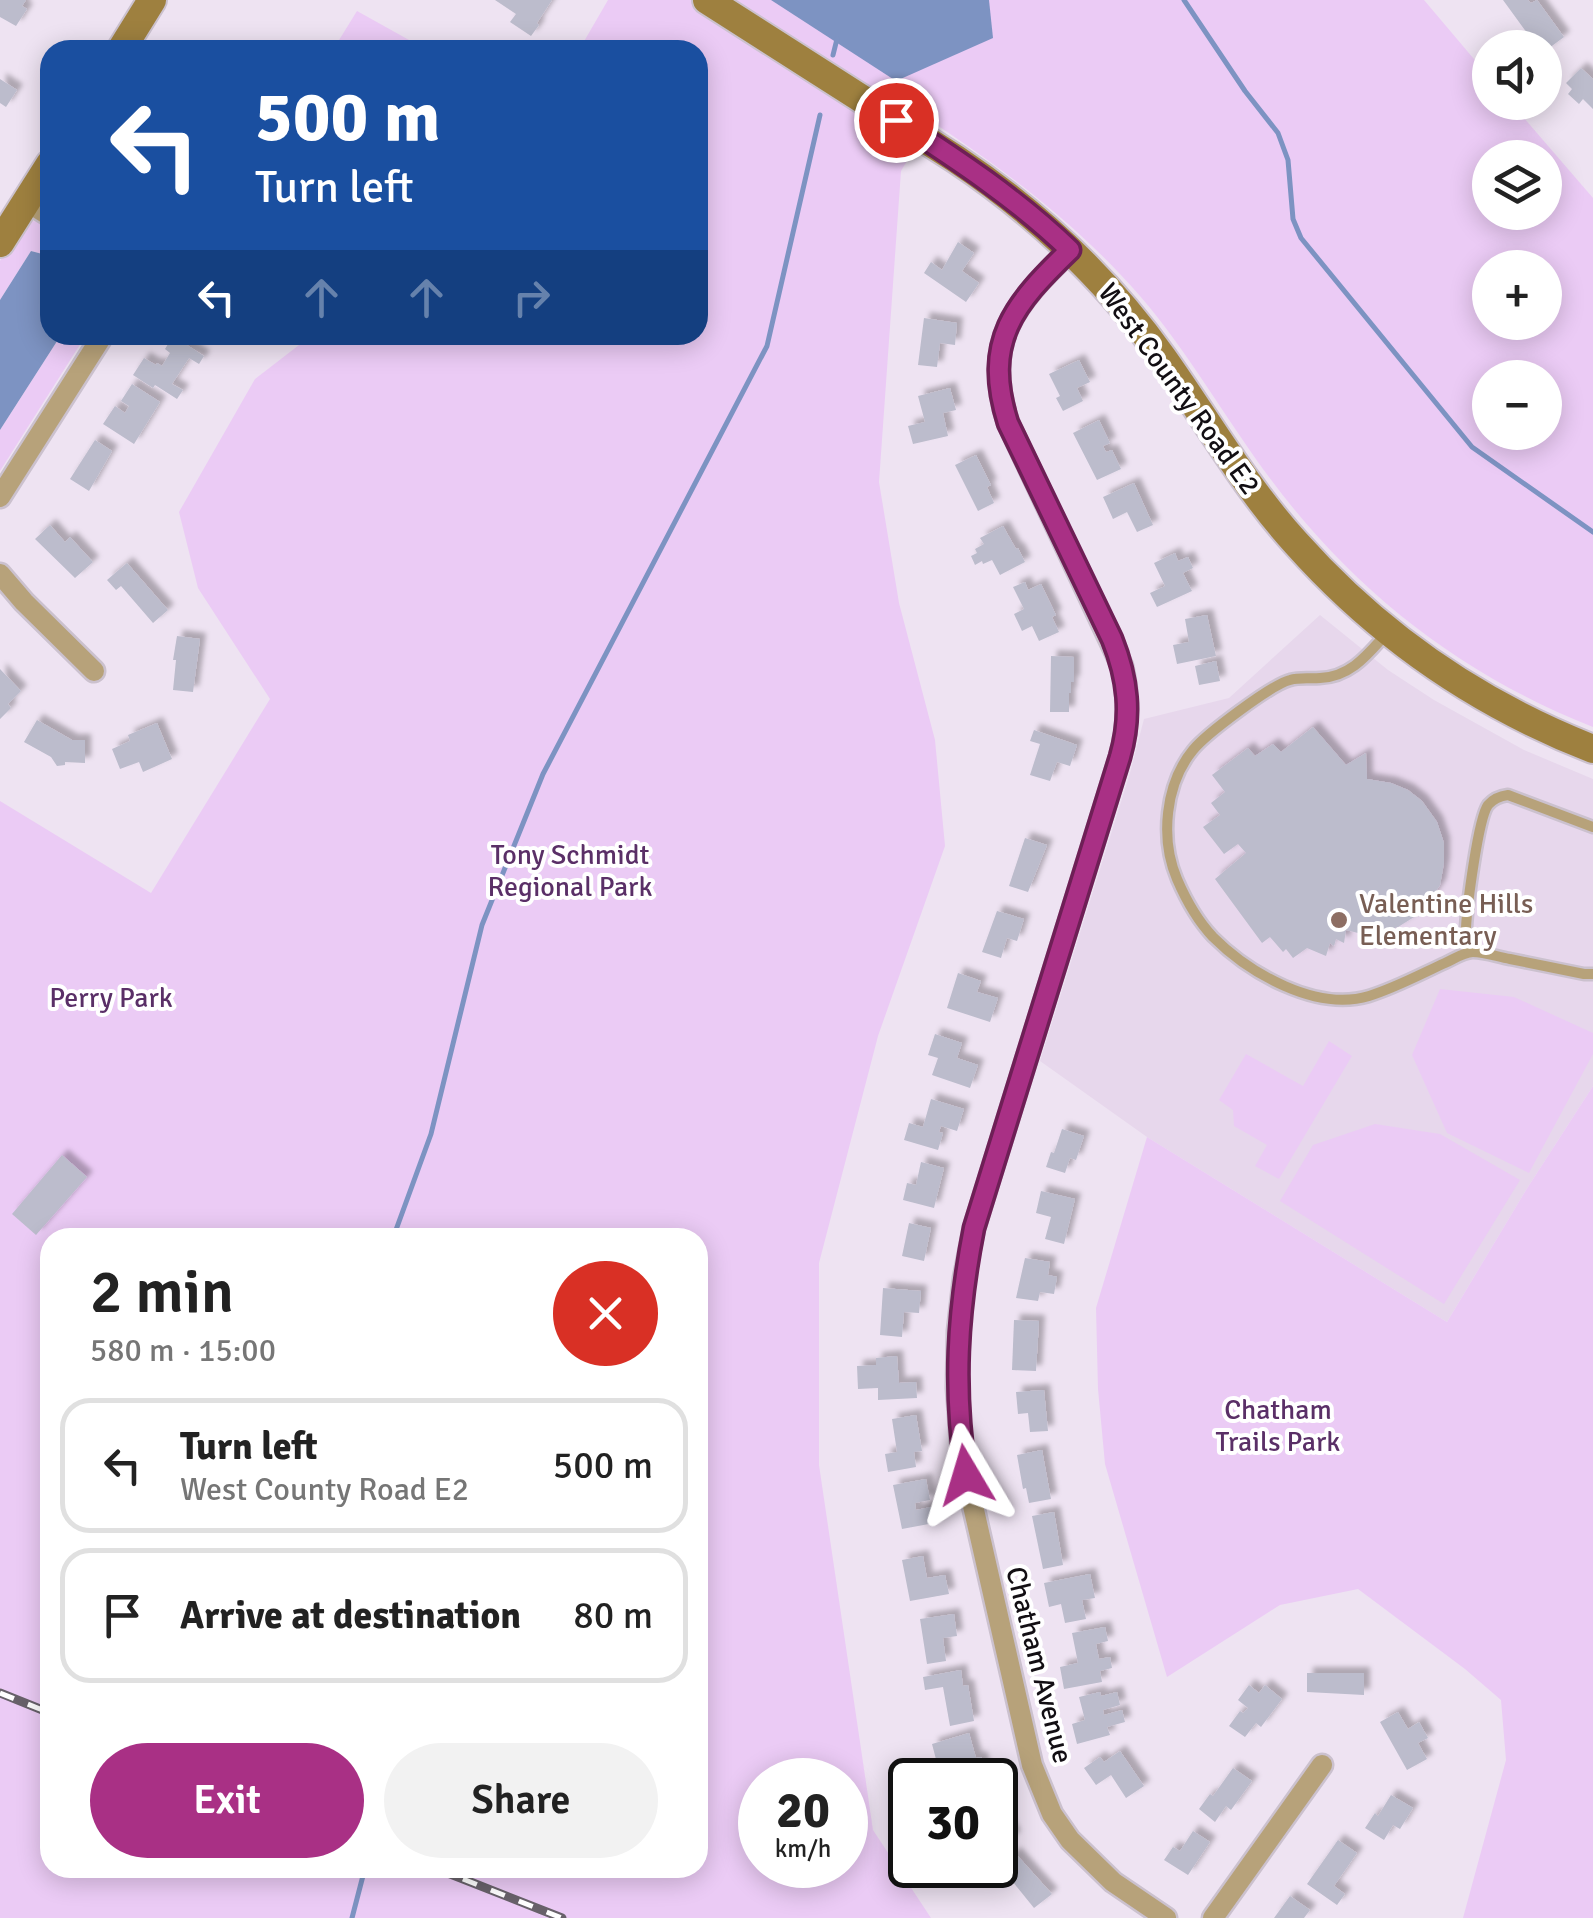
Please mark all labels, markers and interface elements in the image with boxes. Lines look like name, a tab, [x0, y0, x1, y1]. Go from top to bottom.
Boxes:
map controls	[1472, 30, 1562, 450]
button: sound	[1472, 30, 1562, 120]
text: 500 m	[255, 74, 440, 160]
pin	[854, 78, 939, 163]
icon: left	[90, 80, 220, 210]
icon: arrive	[869, 93, 924, 148]
button: layers	[1472, 140, 1562, 230]
text: Turn left	[255, 160, 414, 215]
button: +	[1472, 250, 1562, 340]
icon: left	[189, 270, 244, 325]
icon: ahead	[294, 270, 349, 325]
icon: ahead	[399, 270, 454, 325]
icon: right	[504, 270, 559, 325]
street label: West County Road E2	[1091, 277, 1267, 501]
button: −	[1472, 360, 1562, 450]
park label: Tony Schmidt Regional Park	[488, 838, 652, 904]
place label: Valentine Hills Elementary	[1359, 887, 1533, 953]
marker: Valentine Hills Elementary	[1328, 909, 1350, 931]
park label: Perry Park	[49, 981, 173, 1015]
text: 2 min	[90, 1256, 234, 1330]
button: close	[553, 1261, 658, 1366]
text: 580 m · 15:00	[90, 1331, 276, 1370]
park label: Chatham Trails Park	[1216, 1393, 1340, 1459]
text: Turn left	[180, 1423, 318, 1470]
position arrow	[914, 1423, 1018, 1527]
icon: left	[95, 1438, 150, 1493]
text: 500 m	[553, 1442, 653, 1489]
text: West County Road E2	[180, 1470, 469, 1509]
street label: Chatham Avenue	[998, 1563, 1080, 1767]
icon: arrive	[95, 1588, 150, 1643]
text: Arrive at destination	[180, 1592, 521, 1639]
text: 80 m	[573, 1592, 653, 1639]
button: Exit	[90, 1743, 364, 1858]
button: Share	[384, 1743, 658, 1858]
speed limit sign: 30	[888, 1758, 1018, 1888]
text: 20	[776, 1780, 830, 1842]
text: km/h	[775, 1833, 831, 1864]

